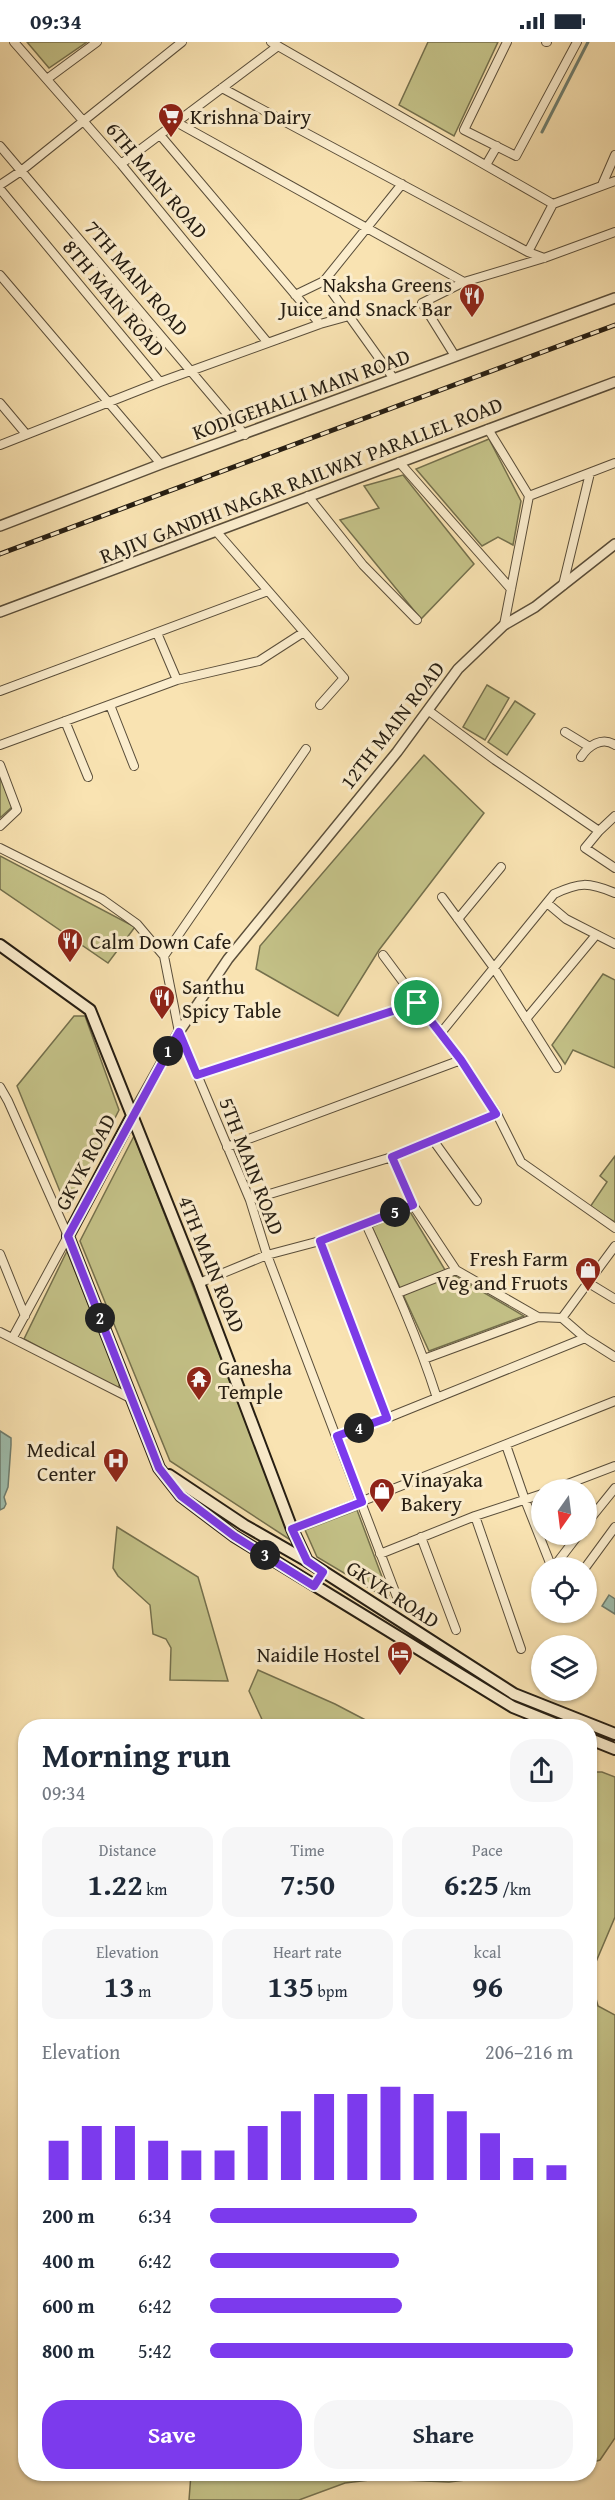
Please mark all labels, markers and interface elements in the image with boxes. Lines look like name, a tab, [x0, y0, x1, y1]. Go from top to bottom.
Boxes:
text: 09:34	[30, 5, 82, 37]
supermarket icon: Krishna Dairy	[156, 101, 186, 139]
place label: Krishna Dairy	[190, 101, 312, 132]
street label: 6TH MAIN ROAD	[99, 115, 215, 245]
street label: 7TH MAIN ROAD	[78, 213, 196, 343]
street label: 8TH MAIN ROAD	[56, 233, 172, 363]
place label: Naksha Greens Juice and Snack Bar	[277, 269, 452, 324]
restaurant icon: Naksha Greens Juice and Snack Bar	[457, 281, 487, 319]
street label: KODIGEHALLI MAIN ROAD	[188, 340, 414, 448]
street label: RAJIV GANDHI NAGAR RAILWAY PARALLEL ROAD	[95, 389, 507, 571]
street label: 12TH MAIN ROAD	[332, 654, 452, 796]
restaurant icon: Calm Down Cafe	[55, 926, 85, 964]
place label: Calm Down Cafe	[90, 926, 232, 957]
place label: Santhu Spicy Table	[182, 971, 282, 1026]
pin	[391, 977, 442, 1028]
restaurant icon: Santhu Spicy Table	[147, 983, 177, 1021]
icon: arrive	[400, 986, 433, 1019]
pin: 1	[153, 1036, 183, 1066]
text: 1	[164, 1039, 172, 1063]
street label: 5TH MAIN ROAD	[212, 1093, 292, 1239]
street label: GKVK ROAD	[47, 1108, 123, 1216]
street label: 4TH MAIN ROAD	[170, 1191, 254, 1337]
pin: 5	[380, 1197, 410, 1227]
text: 5	[391, 1200, 399, 1224]
place label: Fresh Farm Veg and Fruots	[436, 1243, 568, 1298]
shop icon: Fresh Farm Veg and Fruots	[573, 1255, 603, 1293]
pin: 2	[85, 1303, 115, 1333]
text: 2	[96, 1306, 104, 1330]
place label: Ganesha Temple	[218, 1352, 292, 1407]
temple icon: Ganesha Temple	[184, 1364, 214, 1402]
pin: 4	[344, 1413, 374, 1443]
text: 4	[355, 1416, 363, 1440]
place label: Medical Center	[27, 1434, 96, 1489]
hospital icon: Medical Center	[101, 1446, 131, 1484]
place label: Vinayaka Bakery	[401, 1464, 483, 1519]
shop icon: Vinayaka Bakery	[367, 1476, 397, 1514]
north arrow	[531, 1479, 597, 1545]
map controls	[531, 1479, 597, 1701]
pin: 3	[250, 1540, 280, 1570]
text: 3	[261, 1543, 269, 1567]
street label: GKVK ROAD	[340, 1552, 446, 1636]
button: locate	[531, 1557, 597, 1623]
button: layers	[531, 1635, 597, 1701]
place label: Naidile Hostel	[257, 1639, 380, 1670]
hotel icon: Naidile Hostel	[385, 1639, 415, 1677]
text: Morning run	[42, 1731, 231, 1779]
button: share	[510, 1739, 573, 1802]
text: 09:34	[42, 1778, 85, 1807]
text: Distance	[99, 1838, 156, 1862]
text: Time	[290, 1838, 325, 1862]
text: Pace	[472, 1838, 503, 1862]
text: 1.22	[88, 1862, 143, 1906]
text: 7:50	[280, 1862, 335, 1906]
text: 6:25	[444, 1862, 499, 1906]
text: km	[143, 1877, 167, 1901]
text: /km	[499, 1877, 531, 1901]
text: Elevation	[96, 1940, 159, 1964]
text: Heart rate	[273, 1940, 342, 1964]
text: kcal	[474, 1940, 501, 1964]
text: 13	[104, 1964, 135, 2008]
text: 135	[267, 1964, 314, 2008]
text: 96	[472, 1964, 503, 2008]
text: m	[135, 1979, 151, 2003]
text: bpm	[314, 1979, 348, 2003]
text: Elevation	[42, 2037, 120, 2066]
text: 206–216 m	[485, 2037, 573, 2066]
text: 200 m	[42, 2201, 95, 2230]
text: 6:34	[138, 2201, 172, 2230]
text: 400 m	[42, 2246, 95, 2275]
text: 6:42	[138, 2246, 172, 2275]
text: 600 m	[42, 2291, 95, 2320]
text: 6:42	[138, 2291, 172, 2320]
text: 800 m	[42, 2336, 95, 2365]
text: 5:42	[138, 2336, 172, 2365]
button: Save	[42, 2400, 302, 2469]
button: Share	[314, 2400, 573, 2469]

